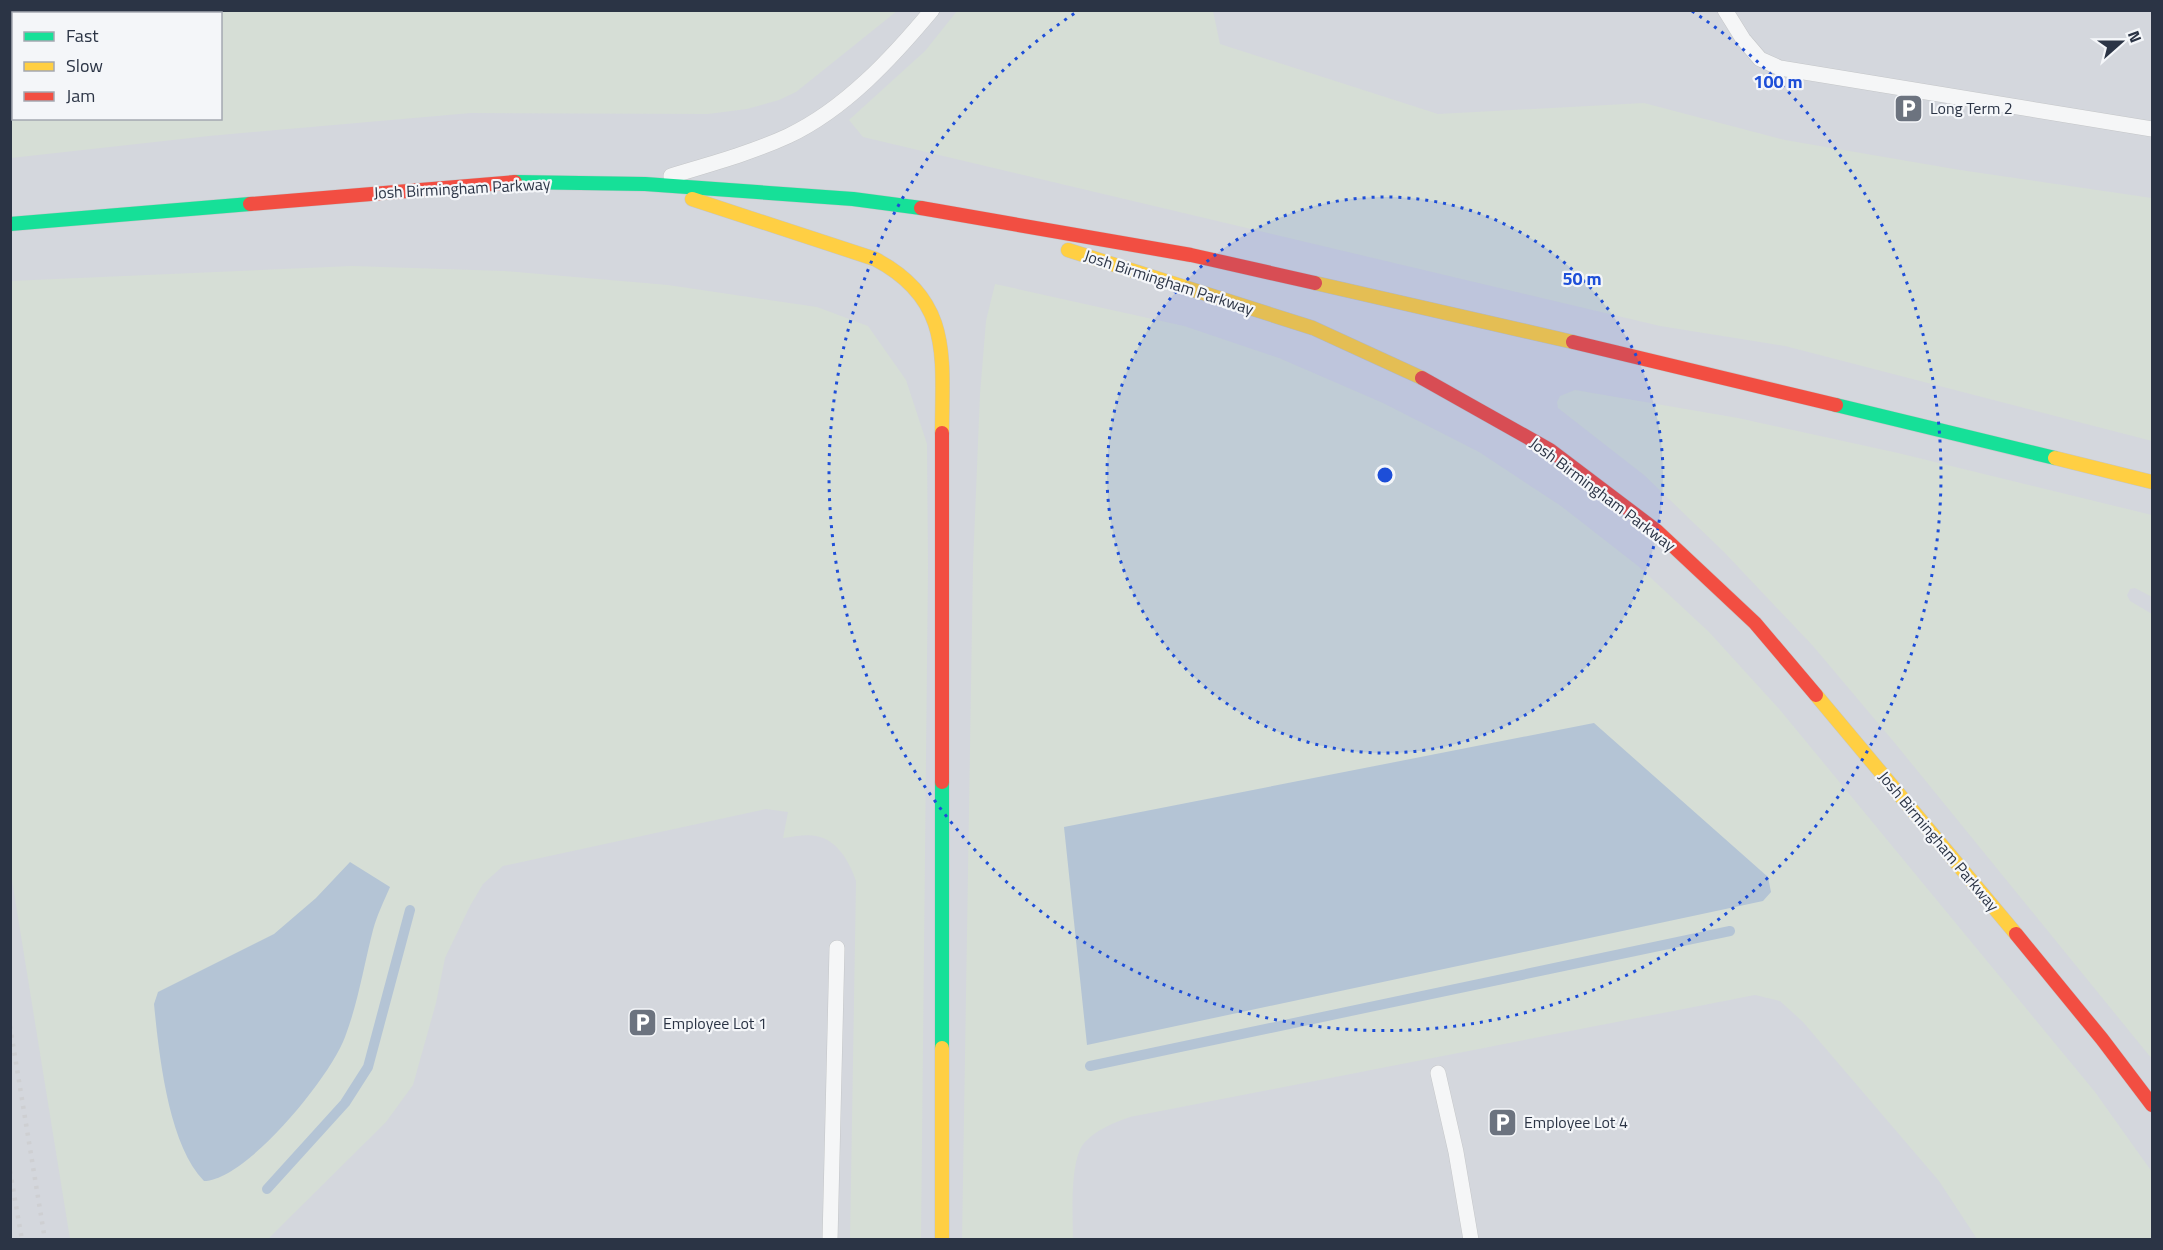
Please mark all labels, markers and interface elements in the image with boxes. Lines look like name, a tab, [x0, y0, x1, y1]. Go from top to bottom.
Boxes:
legend	[12, 12, 222, 120]
north arrow	[2091, 12, 2151, 72]
text: Fast	[66, 22, 99, 49]
text: N	[2122, 27, 2148, 46]
text: Slow	[66, 52, 103, 79]
text: 100 m	[1753, 68, 1803, 95]
text: Jam	[66, 82, 95, 109]
parking icon: Long Term 2	[1893, 92, 1925, 124]
place label: Long Term 2	[1930, 96, 2013, 120]
street label: Josh Birmingham Parkway	[373, 171, 551, 205]
street label: Josh Birmingham Parkway	[1081, 243, 1257, 321]
text: 50 m	[1562, 265, 1602, 292]
street label: Josh Birmingham Parkway	[1525, 431, 1681, 557]
centre of rings	[1375, 465, 1395, 485]
street label: Josh Birmingham Parkway	[1873, 765, 2005, 917]
parking icon: Employee Lot 1	[626, 1007, 658, 1039]
place label: Employee Lot 1	[663, 1011, 767, 1035]
parking icon: Employee Lot 4	[1487, 1106, 1519, 1138]
place label: Employee Lot 4	[1524, 1110, 1628, 1134]

